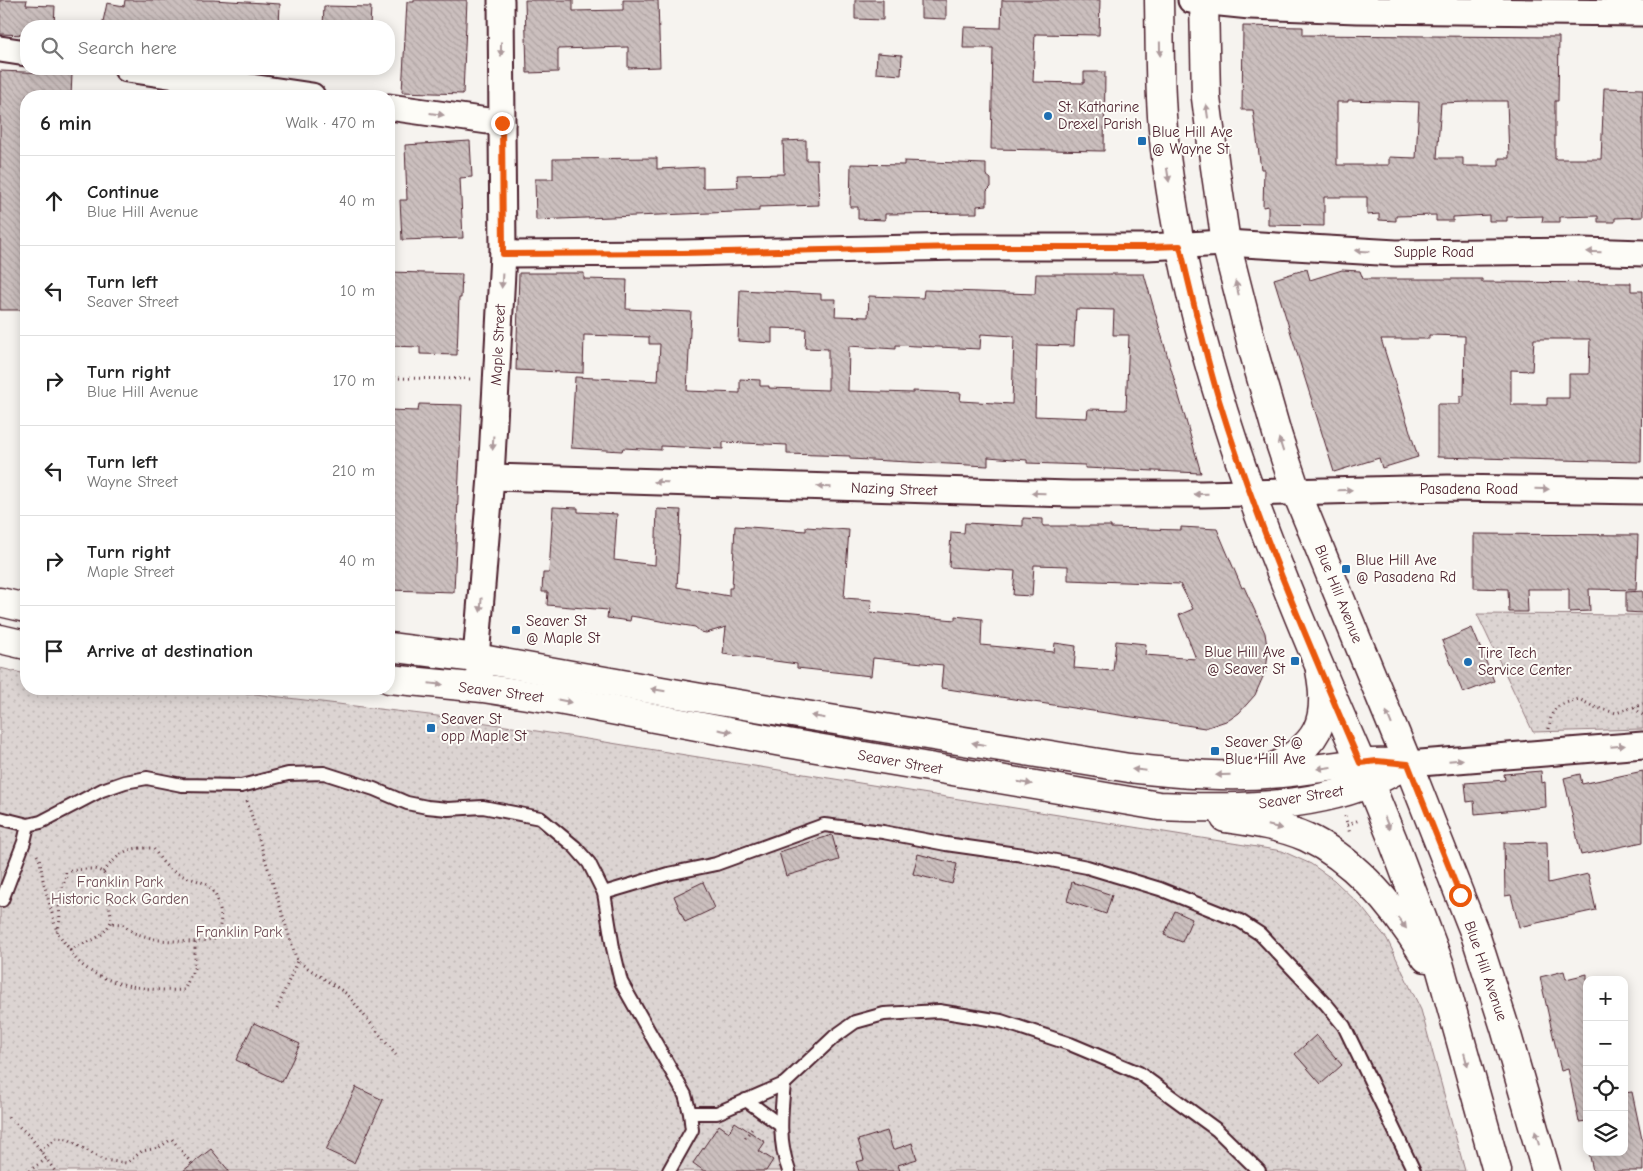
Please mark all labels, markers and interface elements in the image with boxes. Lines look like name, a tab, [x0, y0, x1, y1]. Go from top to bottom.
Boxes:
search box	[20, 20, 395, 75]
icon: search	[38, 34, 66, 62]
text: Search here	[78, 37, 177, 59]
one-way arrow	[497, 41, 505, 57]
one-way arrow	[1157, 41, 1165, 57]
place label: St. Katharine Drexel Parish	[1058, 98, 1142, 133]
one-way arrow	[1203, 102, 1211, 118]
one-way arrow	[429, 110, 445, 118]
marker: St. Katharine Drexel Parish	[1042, 110, 1054, 122]
text: 6 min	[40, 111, 92, 135]
route end	[491, 112, 514, 135]
text: Walk · 470 m	[286, 114, 375, 132]
place label: Blue Hill Ave @ Wayne St	[1152, 123, 1233, 158]
marker: Blue Hill Ave @ Wayne St	[1136, 135, 1148, 147]
one-way arrow	[1165, 168, 1173, 184]
text: Continue	[87, 181, 159, 203]
icon: ahead	[40, 187, 68, 215]
text: 40 m	[339, 192, 375, 210]
text: Blue Hill Avenue	[87, 203, 198, 221]
street label: Supple Road	[1394, 243, 1474, 261]
one-way arrow	[1354, 246, 1370, 254]
one-way arrow	[1586, 248, 1602, 256]
text: Turn left	[87, 271, 158, 293]
one-way arrow	[497, 273, 505, 289]
icon: left	[40, 277, 68, 305]
one-way arrow	[1233, 280, 1241, 295]
text: 10 m	[340, 282, 375, 300]
text: Seaver Street	[87, 293, 178, 311]
street label: Maple Street	[487, 303, 509, 386]
text: Turn right	[87, 361, 171, 383]
icon: right	[40, 367, 68, 395]
text: 170 m	[333, 372, 375, 390]
text: Blue Hill Avenue	[87, 383, 198, 401]
one-way arrow	[489, 436, 497, 452]
one-way arrow	[1276, 437, 1284, 452]
text: Turn left	[87, 451, 158, 473]
icon: left	[40, 457, 68, 485]
text: 210 m	[332, 462, 375, 480]
text: Wayne Street	[87, 473, 177, 491]
one-way arrow	[653, 477, 669, 485]
street label: Nazing Street	[851, 478, 938, 500]
street label: Pasadena Road	[1420, 480, 1518, 498]
one-way arrow	[815, 482, 831, 490]
one-way arrow	[1534, 485, 1550, 493]
one-way arrow	[1337, 486, 1353, 494]
one-way arrow	[1030, 489, 1046, 497]
one-way arrow	[1193, 490, 1209, 498]
text: Turn right	[87, 541, 171, 563]
street label: Blue Hill Avenue	[1311, 542, 1367, 646]
icon: right	[40, 547, 68, 575]
place label: Blue Hill Ave @ Pasadena Rd	[1356, 551, 1456, 586]
text: 40 m	[339, 552, 375, 570]
text: Maple Street	[87, 563, 174, 581]
marker: Blue Hill Ave @ Pasadena Rd	[1340, 563, 1352, 575]
one-way arrow	[476, 598, 484, 614]
place label: Seaver St @ Maple St	[526, 612, 601, 647]
marker: Seaver St @ Maple St	[510, 624, 522, 636]
icon: arrive	[40, 637, 68, 665]
text: Arrive at destination	[87, 640, 253, 662]
place label: Blue Hill Ave @ Seaver St	[1204, 643, 1286, 678]
place label: Tire Tech Service Center	[1478, 644, 1572, 679]
marker: Blue Hill Ave @ Seaver St	[1289, 655, 1301, 667]
marker: Tire Tech Service Center	[1462, 656, 1474, 668]
street label: Seaver Street	[457, 678, 545, 706]
one-way arrow	[428, 680, 444, 688]
one-way arrow	[650, 686, 666, 694]
one-way arrow	[558, 698, 574, 706]
place label: Seaver St opp Maple St	[441, 710, 527, 745]
one-way arrow	[1385, 711, 1393, 726]
one-way arrow	[810, 713, 826, 721]
marker: Seaver St opp Maple St	[425, 722, 437, 734]
one-way arrow	[717, 727, 733, 735]
place label: Seaver St @ Blue Hill Ave	[1225, 733, 1306, 768]
one-way arrow	[970, 740, 986, 748]
one-way arrow	[1610, 742, 1626, 750]
marker: Seaver St @ Blue Hill Ave	[1209, 745, 1221, 757]
street label: Seaver Street	[856, 746, 944, 778]
one-way arrow	[1448, 756, 1464, 764]
one-way arrow	[1316, 764, 1332, 772]
one-way arrow	[1131, 766, 1147, 774]
one-way arrow	[1214, 772, 1230, 780]
one-way arrow	[1018, 780, 1034, 788]
street label: Seaver Street	[1257, 781, 1345, 813]
one-way arrow	[1383, 816, 1391, 831]
one-way arrow	[1268, 823, 1283, 831]
park label: Franklin Park Historic Rock Garden	[51, 873, 189, 908]
route start	[1449, 884, 1472, 907]
one-way arrow	[1397, 916, 1408, 929]
street label: Blue Hill Avenue	[1461, 919, 1512, 1024]
park label: Franklin Park	[196, 923, 283, 941]
map controls	[1583, 976, 1628, 1156]
button: +	[1583, 976, 1628, 1021]
button: −	[1583, 1021, 1628, 1066]
one-way arrow	[1463, 1053, 1471, 1068]
button: locate	[1583, 1066, 1628, 1111]
button: layers	[1583, 1111, 1628, 1156]
one-way arrow	[1532, 1131, 1540, 1146]

